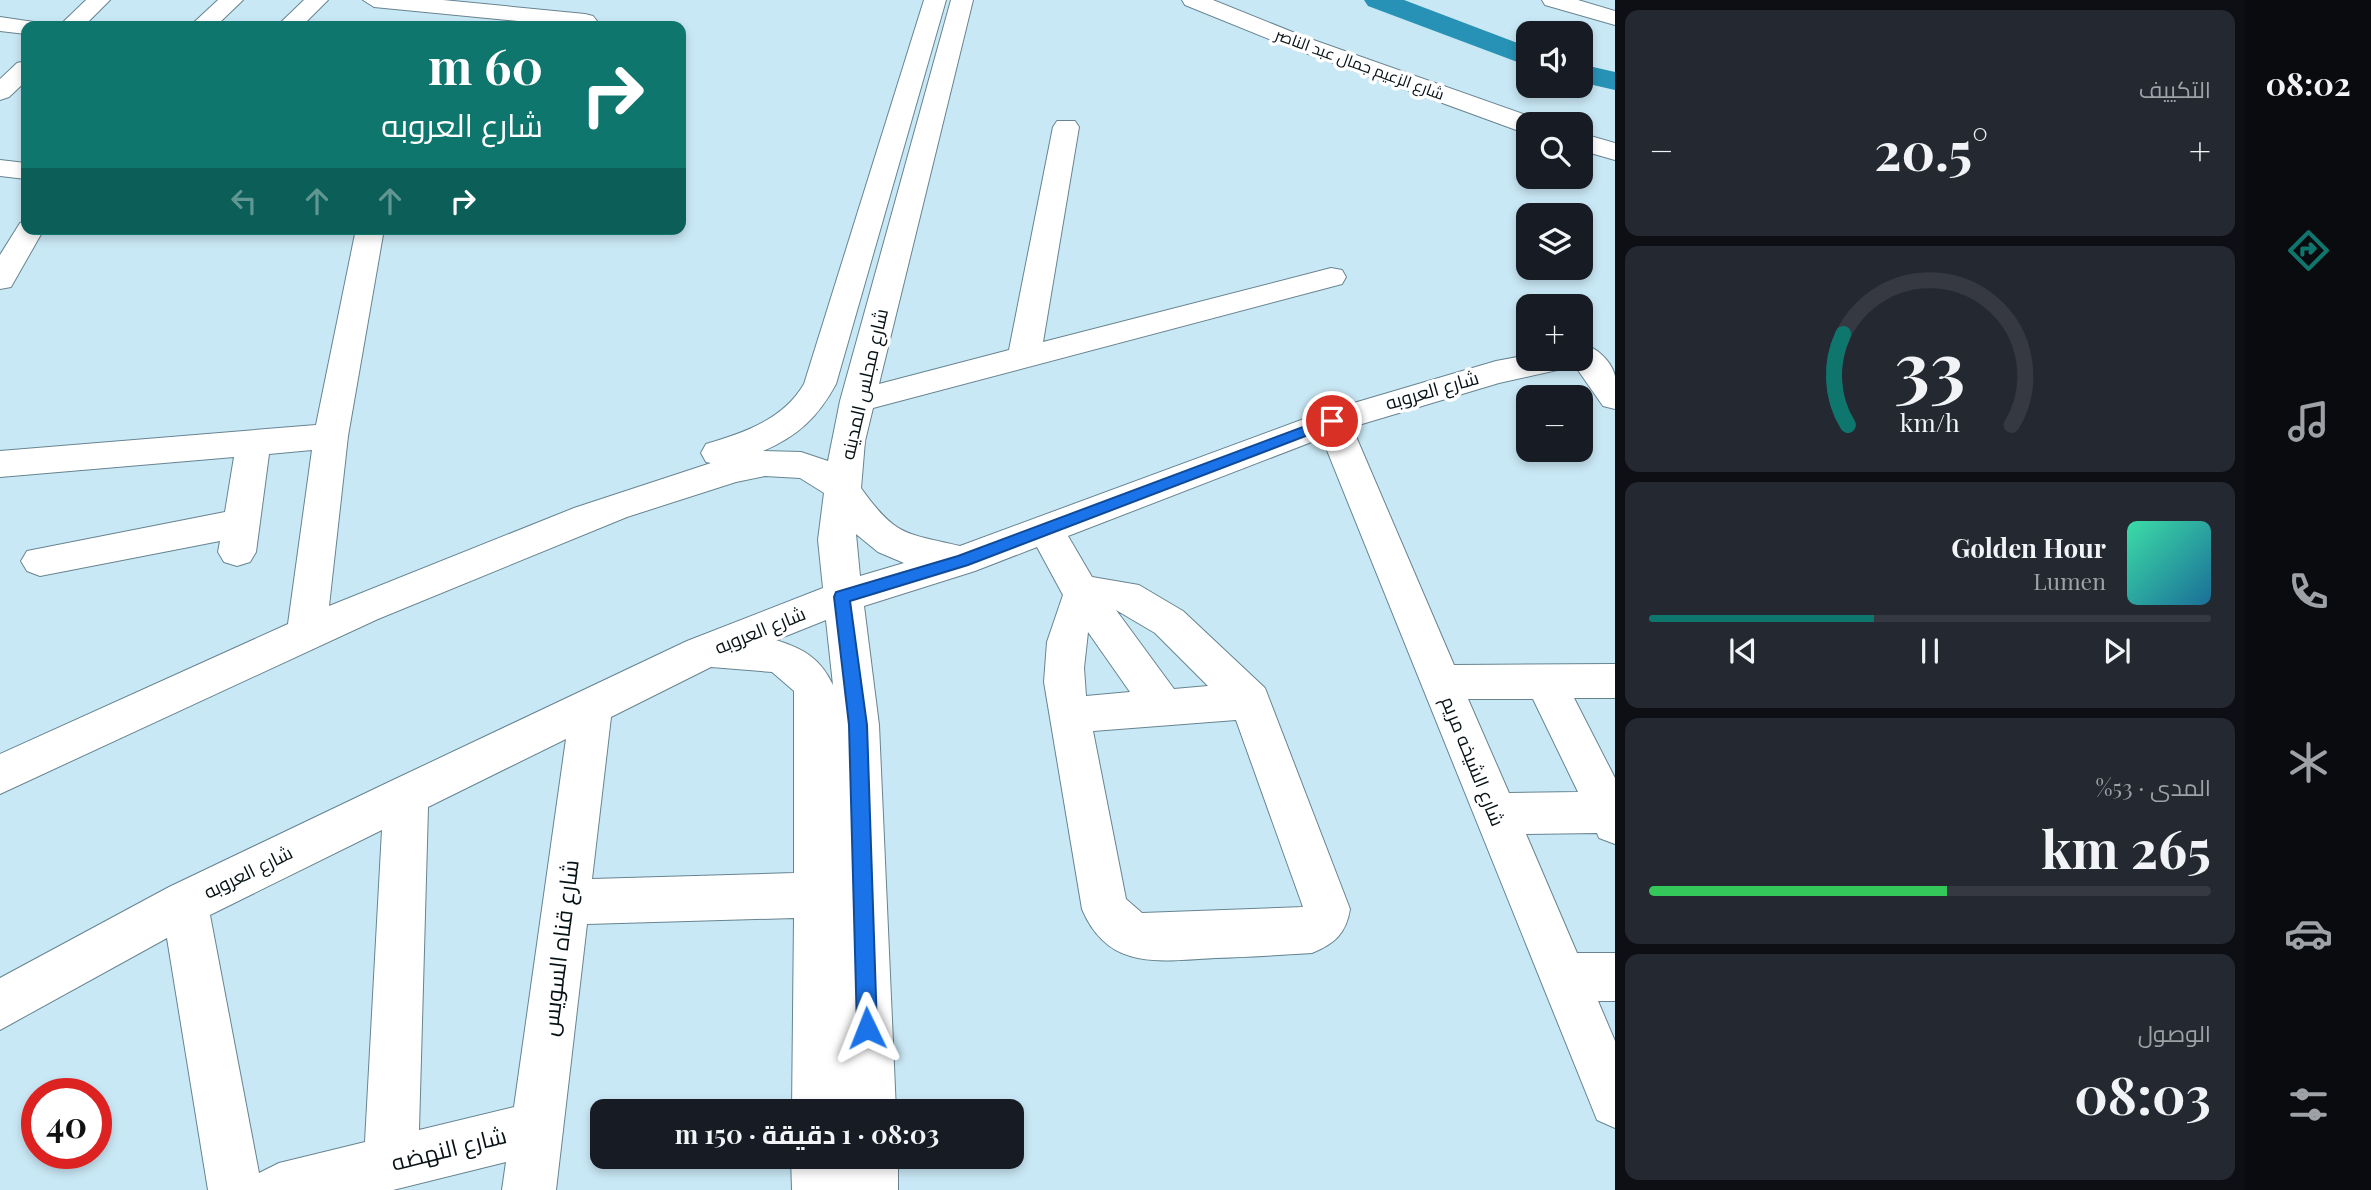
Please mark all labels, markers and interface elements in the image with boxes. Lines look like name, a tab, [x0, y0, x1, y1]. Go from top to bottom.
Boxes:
map controls	[1516, 21, 1593, 462]
button: sound	[1516, 21, 1593, 98]
street label: شارع الزعيم جمال عبد الناصر	[1271, 23, 1448, 106]
text: 60 m	[428, 32, 543, 97]
icon: right	[567, 49, 658, 140]
text: 08:02	[2265, 61, 2351, 104]
text: التكييف	[2139, 73, 2211, 104]
text: شارع العروبه	[381, 102, 543, 145]
button: search	[1516, 112, 1593, 189]
text: 20.5°	[1874, 115, 1988, 184]
text: −	[1649, 124, 1674, 175]
text: +	[2189, 124, 2211, 175]
icon: left	[225, 182, 263, 220]
icon: ahead	[298, 182, 336, 220]
icon: ahead	[371, 182, 409, 220]
icon: right	[444, 182, 482, 220]
button: layers	[1516, 203, 1593, 280]
icon: directions	[2284, 226, 2333, 275]
button: +	[1516, 294, 1593, 371]
street label: شارع مجلس المدينه	[833, 306, 895, 462]
text: 33	[1894, 316, 1966, 413]
street label: شارع العروبه	[1382, 363, 1482, 417]
button: −	[1516, 385, 1593, 462]
pin	[1302, 391, 1362, 451]
icon: music	[2284, 397, 2333, 446]
icon: arrive	[1313, 402, 1351, 440]
text: km/h	[1900, 405, 1960, 438]
text: Golden Hour	[1951, 530, 2106, 565]
text: Lumen	[2033, 565, 2106, 596]
icon: phone	[2284, 567, 2333, 616]
street label: شارع العروبه	[710, 599, 810, 661]
icon: previous	[1724, 632, 1762, 670]
icon: pause	[1911, 632, 1949, 670]
icon: next	[2098, 632, 2136, 670]
street label: شارع الشيخه مريم	[1434, 692, 1512, 830]
icon: climate	[2284, 738, 2333, 787]
text: المدى · 53%	[2096, 771, 2211, 802]
text: 265 km	[2041, 813, 2211, 882]
street label: شارع العروبه	[199, 838, 297, 906]
street label: شارع قناه السويس	[532, 858, 587, 1038]
icon: car	[2284, 909, 2333, 958]
position arrow	[830, 991, 904, 1065]
text: الوصول	[2138, 1017, 2211, 1048]
text: 08:03	[2074, 1059, 2211, 1128]
speed limit sign: 40	[21, 1078, 112, 1169]
icon: filters	[2284, 1080, 2333, 1129]
text: 08:03 · 1 دقيقة · 150 m	[675, 1116, 939, 1151]
street label: شارع النهضه	[388, 1118, 510, 1179]

